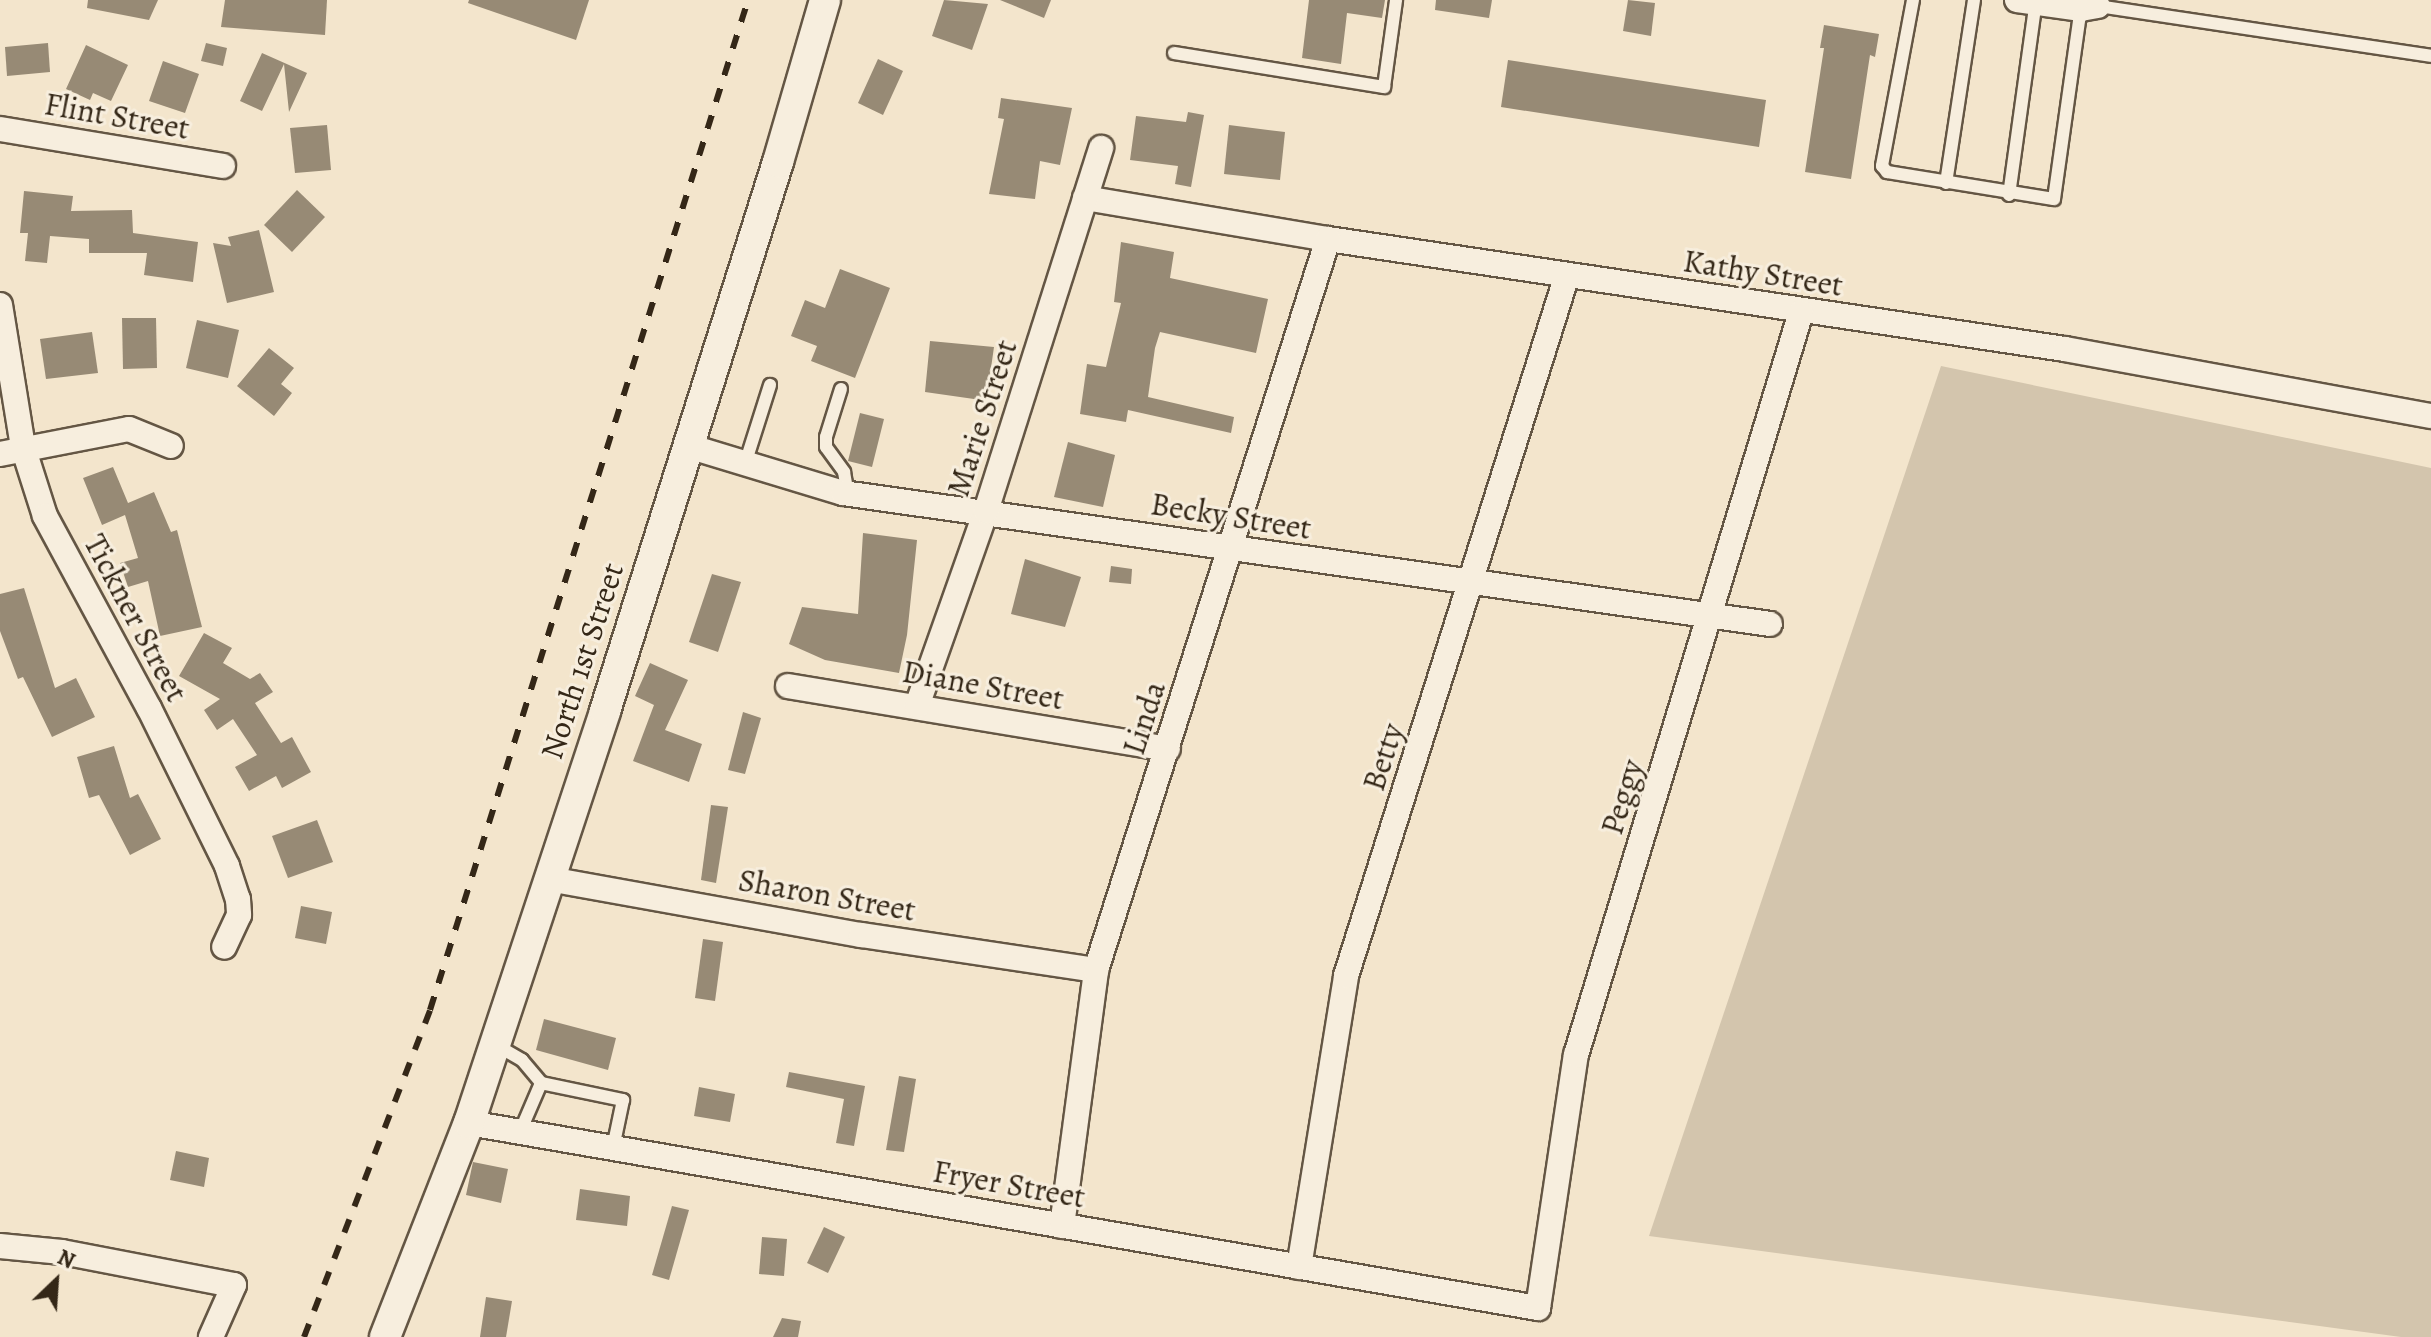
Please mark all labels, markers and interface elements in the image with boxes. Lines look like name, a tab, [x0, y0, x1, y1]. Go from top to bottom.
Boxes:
street label: Flint Street	[42, 84, 192, 148]
street label: Kathy Street	[1680, 241, 1846, 305]
street label: Marie Street	[939, 335, 1025, 501]
street label: Becky Street	[1148, 484, 1314, 548]
street label: Tickner Street	[76, 528, 196, 708]
street label: North 1st Street	[532, 558, 632, 764]
street label: Diane Street	[899, 652, 1067, 718]
street label: Linda	[1114, 676, 1174, 760]
street label: Betty	[1354, 718, 1412, 796]
street label: Peggy	[1592, 755, 1652, 839]
street label: Sharon Street	[735, 861, 919, 929]
street label: Fryer Street	[930, 1152, 1088, 1216]
north arrow	[16, 1241, 96, 1321]
text: N	[53, 1242, 80, 1276]

